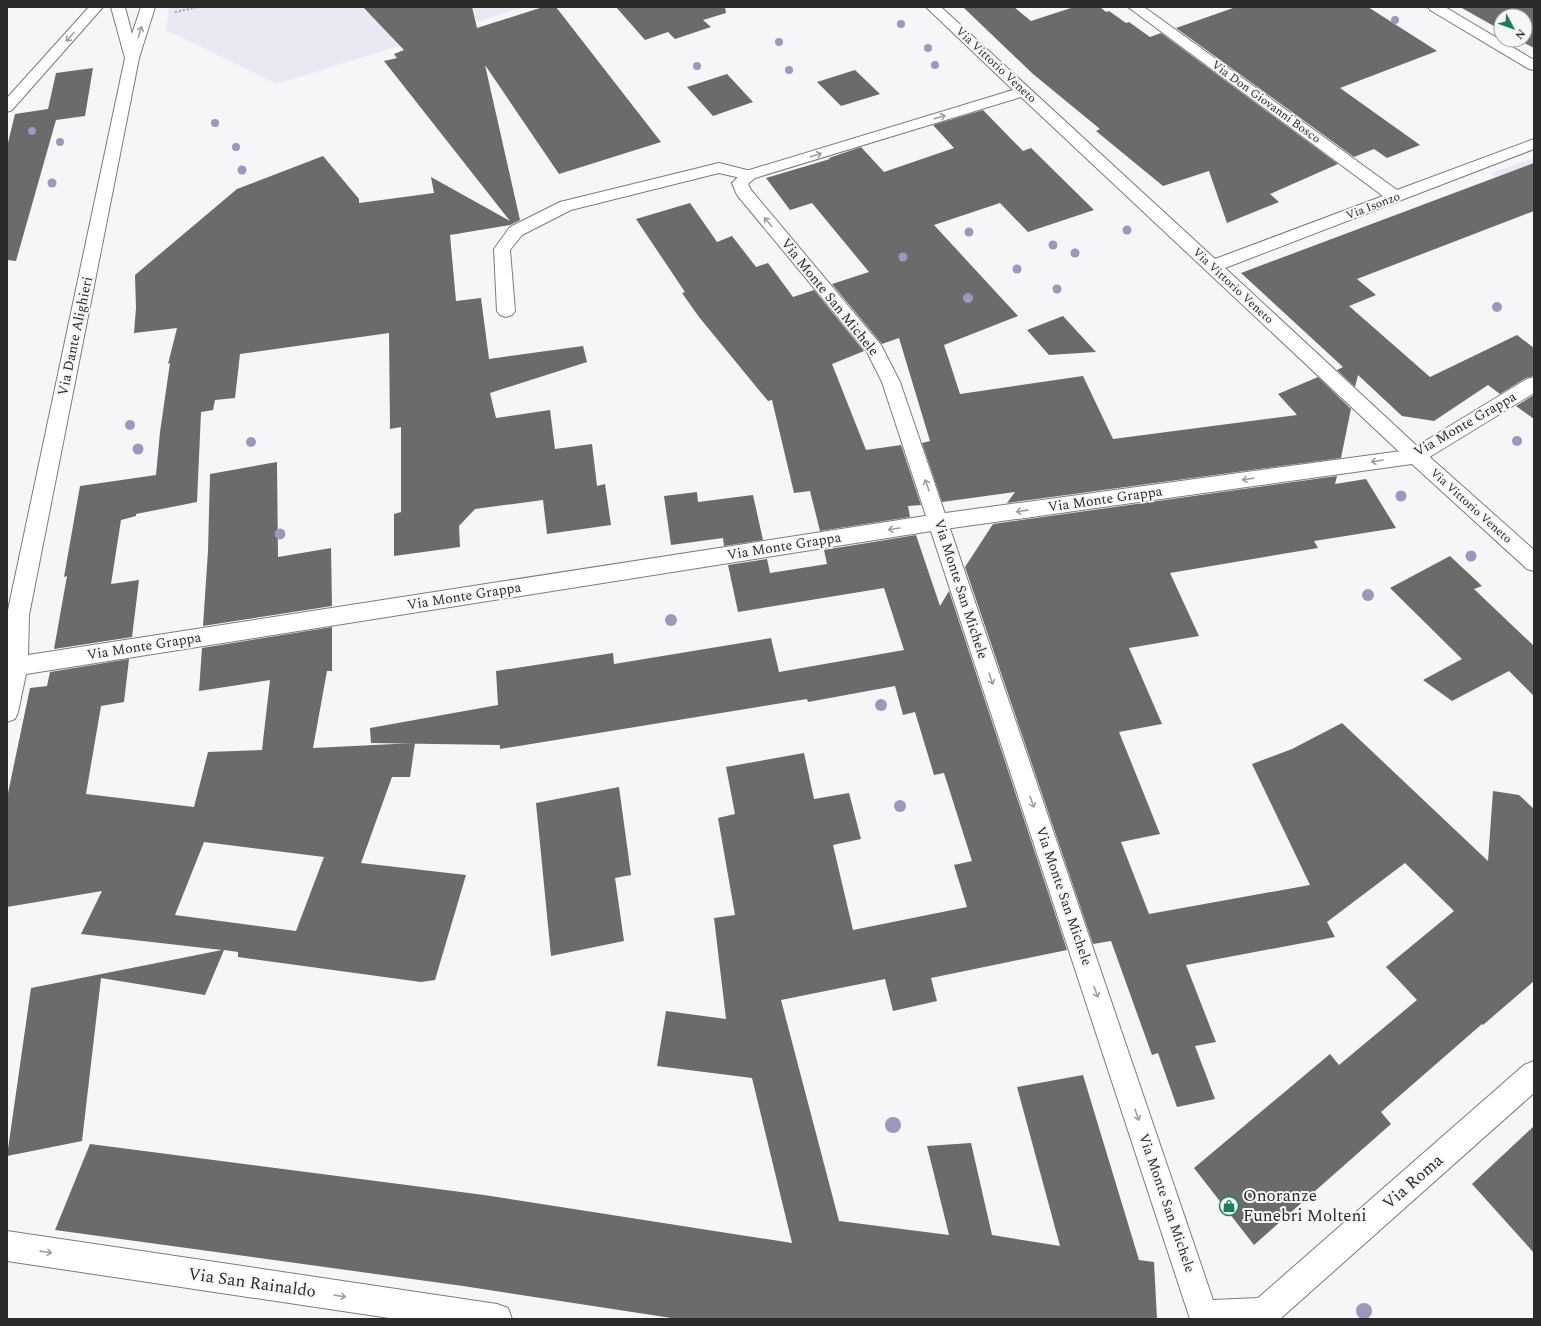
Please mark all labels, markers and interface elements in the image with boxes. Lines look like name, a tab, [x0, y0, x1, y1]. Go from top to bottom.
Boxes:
north arrow	[1493, 8, 1533, 48]
street label: Via Vittorio Veneto	[951, 22, 1041, 108]
text: N	[1511, 25, 1530, 43]
one-way arrow	[137, 26, 144, 39]
one-way arrow	[66, 32, 75, 42]
street label: Via Don Giovanni Bosco	[1207, 56, 1325, 148]
one-way arrow	[934, 113, 947, 120]
one-way arrow	[809, 151, 822, 158]
street label: Via Isonzo	[1343, 187, 1403, 225]
one-way arrow	[764, 216, 773, 227]
street label: Via Monte San Michele	[776, 234, 884, 361]
street label: Via Vittorio Veneto	[1188, 243, 1278, 329]
street label: Via Dante Alighieri	[52, 274, 98, 398]
street label: Via Monte Grappa	[1410, 386, 1520, 462]
one-way arrow	[1371, 457, 1384, 465]
street label: Via Vittorio Veneto	[1426, 464, 1516, 548]
one-way arrow	[1242, 475, 1255, 483]
one-way arrow	[923, 479, 930, 492]
street label: Via Monte Grappa	[1046, 481, 1164, 517]
one-way arrow	[1016, 507, 1029, 515]
street label: Via Monte San Michele	[928, 516, 994, 662]
one-way arrow	[888, 526, 901, 534]
street label: Via Monte Grappa	[725, 527, 843, 565]
street label: Via Monte Grappa	[405, 577, 523, 615]
street label: Via Monte Grappa	[85, 627, 203, 665]
one-way arrow	[987, 672, 995, 684]
one-way arrow	[1029, 795, 1036, 808]
street label: Via Monte San Michele	[1030, 824, 1098, 969]
one-way arrow	[1092, 985, 1100, 997]
one-way arrow	[1134, 1108, 1141, 1121]
street label: Via Monte San Michele	[1133, 1131, 1201, 1276]
street label: Via Roma	[1377, 1148, 1450, 1216]
place label: Onoranze Funebri Molteni	[1243, 1183, 1367, 1229]
shop icon: Onoranze Funebri Molteni	[1218, 1195, 1240, 1217]
one-way arrow	[39, 1248, 52, 1256]
street label: Via San Rainaldo	[186, 1261, 318, 1305]
one-way arrow	[333, 1292, 346, 1300]

